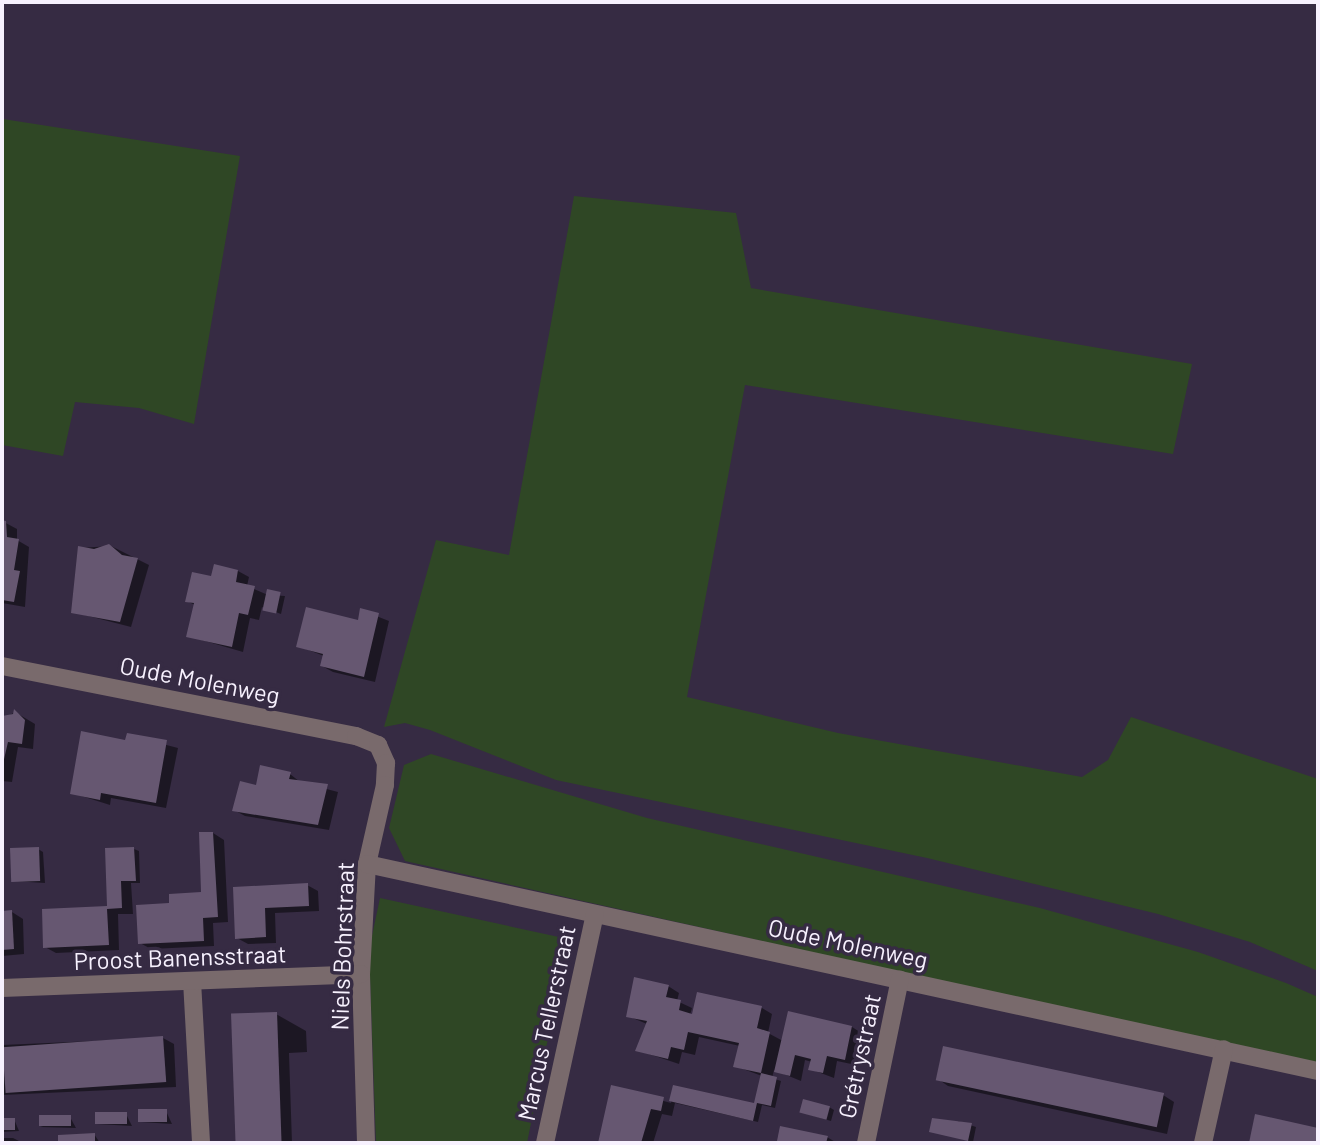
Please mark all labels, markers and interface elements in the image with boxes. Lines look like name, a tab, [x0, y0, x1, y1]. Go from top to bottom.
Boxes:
street label: Oude Molenweg	[118, 650, 282, 710]
street label: Niels Bohrstraat	[325, 861, 359, 1031]
street label: Oude Molenweg	[766, 912, 930, 974]
street label: Marcus Tellerstraat	[511, 923, 581, 1123]
street label: Proost Banensstraat	[73, 939, 287, 975]
street label: Grétrystraat	[832, 991, 886, 1121]

